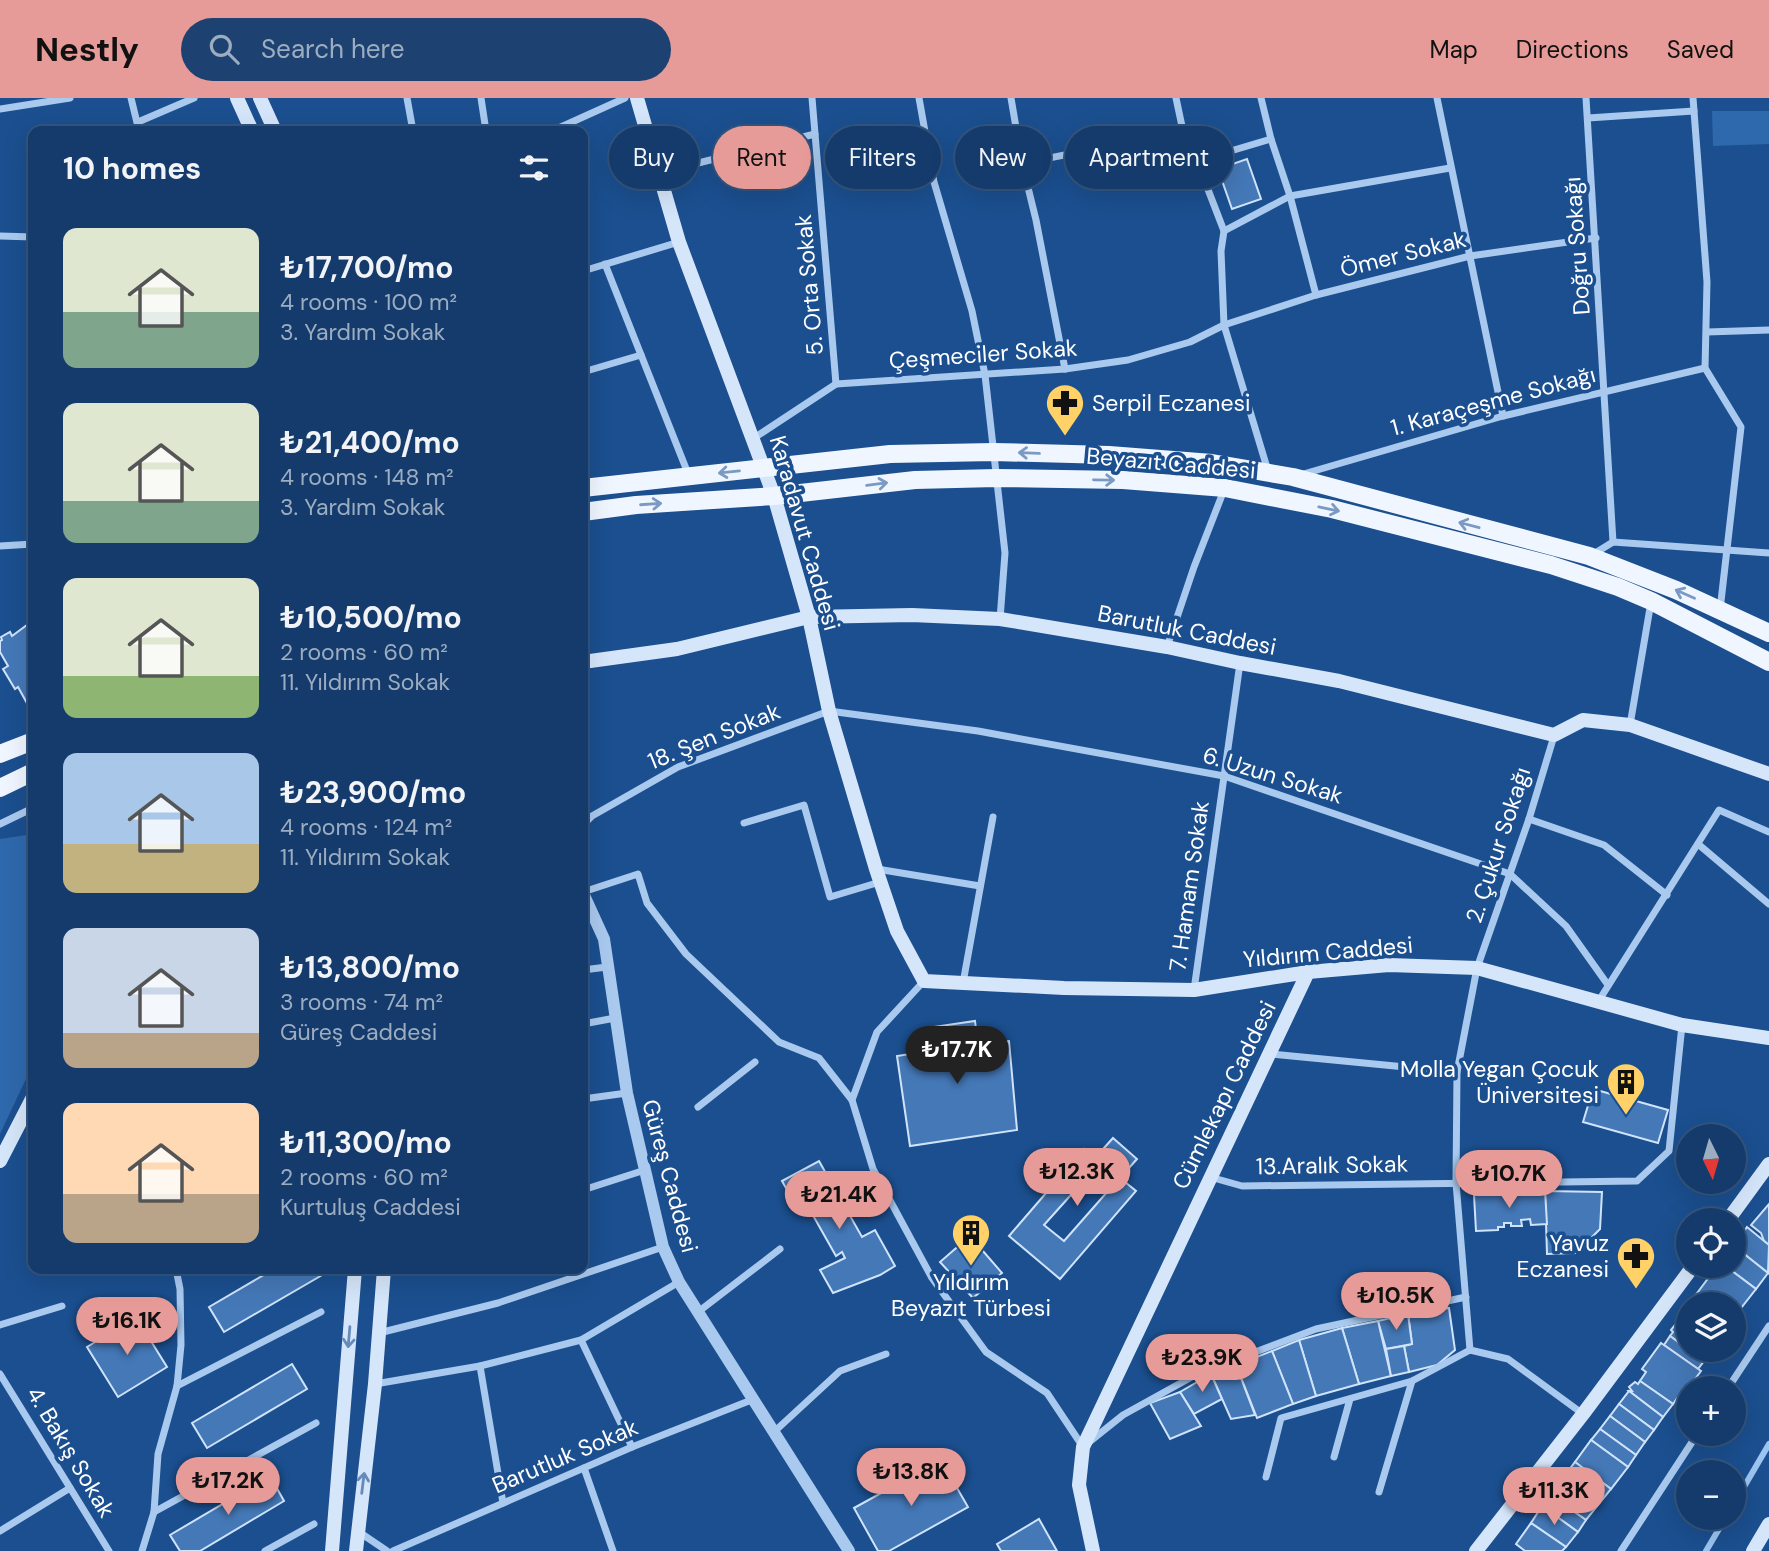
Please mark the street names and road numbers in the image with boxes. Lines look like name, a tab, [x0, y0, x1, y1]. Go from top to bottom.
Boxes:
street label: Doğru Sokağı	[1557, 176, 1597, 316]
street label: 5. Orta Sokak	[788, 213, 830, 357]
street label: Ömer Sokak	[1337, 224, 1469, 284]
street label: Çeşmeciler Sokak	[888, 332, 1079, 376]
street label: 1. Karaçeşme Sokağı	[1387, 359, 1599, 443]
street label: Karadavut Caddesi	[763, 432, 847, 634]
street label: Beyazıt Caddesi	[1085, 441, 1257, 485]
street label: Barutluk Caddesi	[1095, 598, 1279, 662]
street label: 18. Şen Sokak	[643, 696, 785, 776]
street label: 6. Uzun Sokak	[1199, 739, 1347, 811]
street label: 2. Çukur Sokağı	[1459, 763, 1537, 927]
street label: 7. Hamam Sokak	[1162, 798, 1216, 973]
street label: Yıldırım Caddesi	[1242, 930, 1414, 974]
street label: Cümlekapı Caddesi	[1165, 996, 1283, 1194]
street label: Güreş Caddesi	[635, 1096, 705, 1256]
street label: 13.Aralık Sokak	[1256, 1149, 1409, 1181]
street label: 4. Bakış Sokak	[20, 1381, 122, 1523]
street label: Barutluk Sokak	[487, 1412, 643, 1500]

